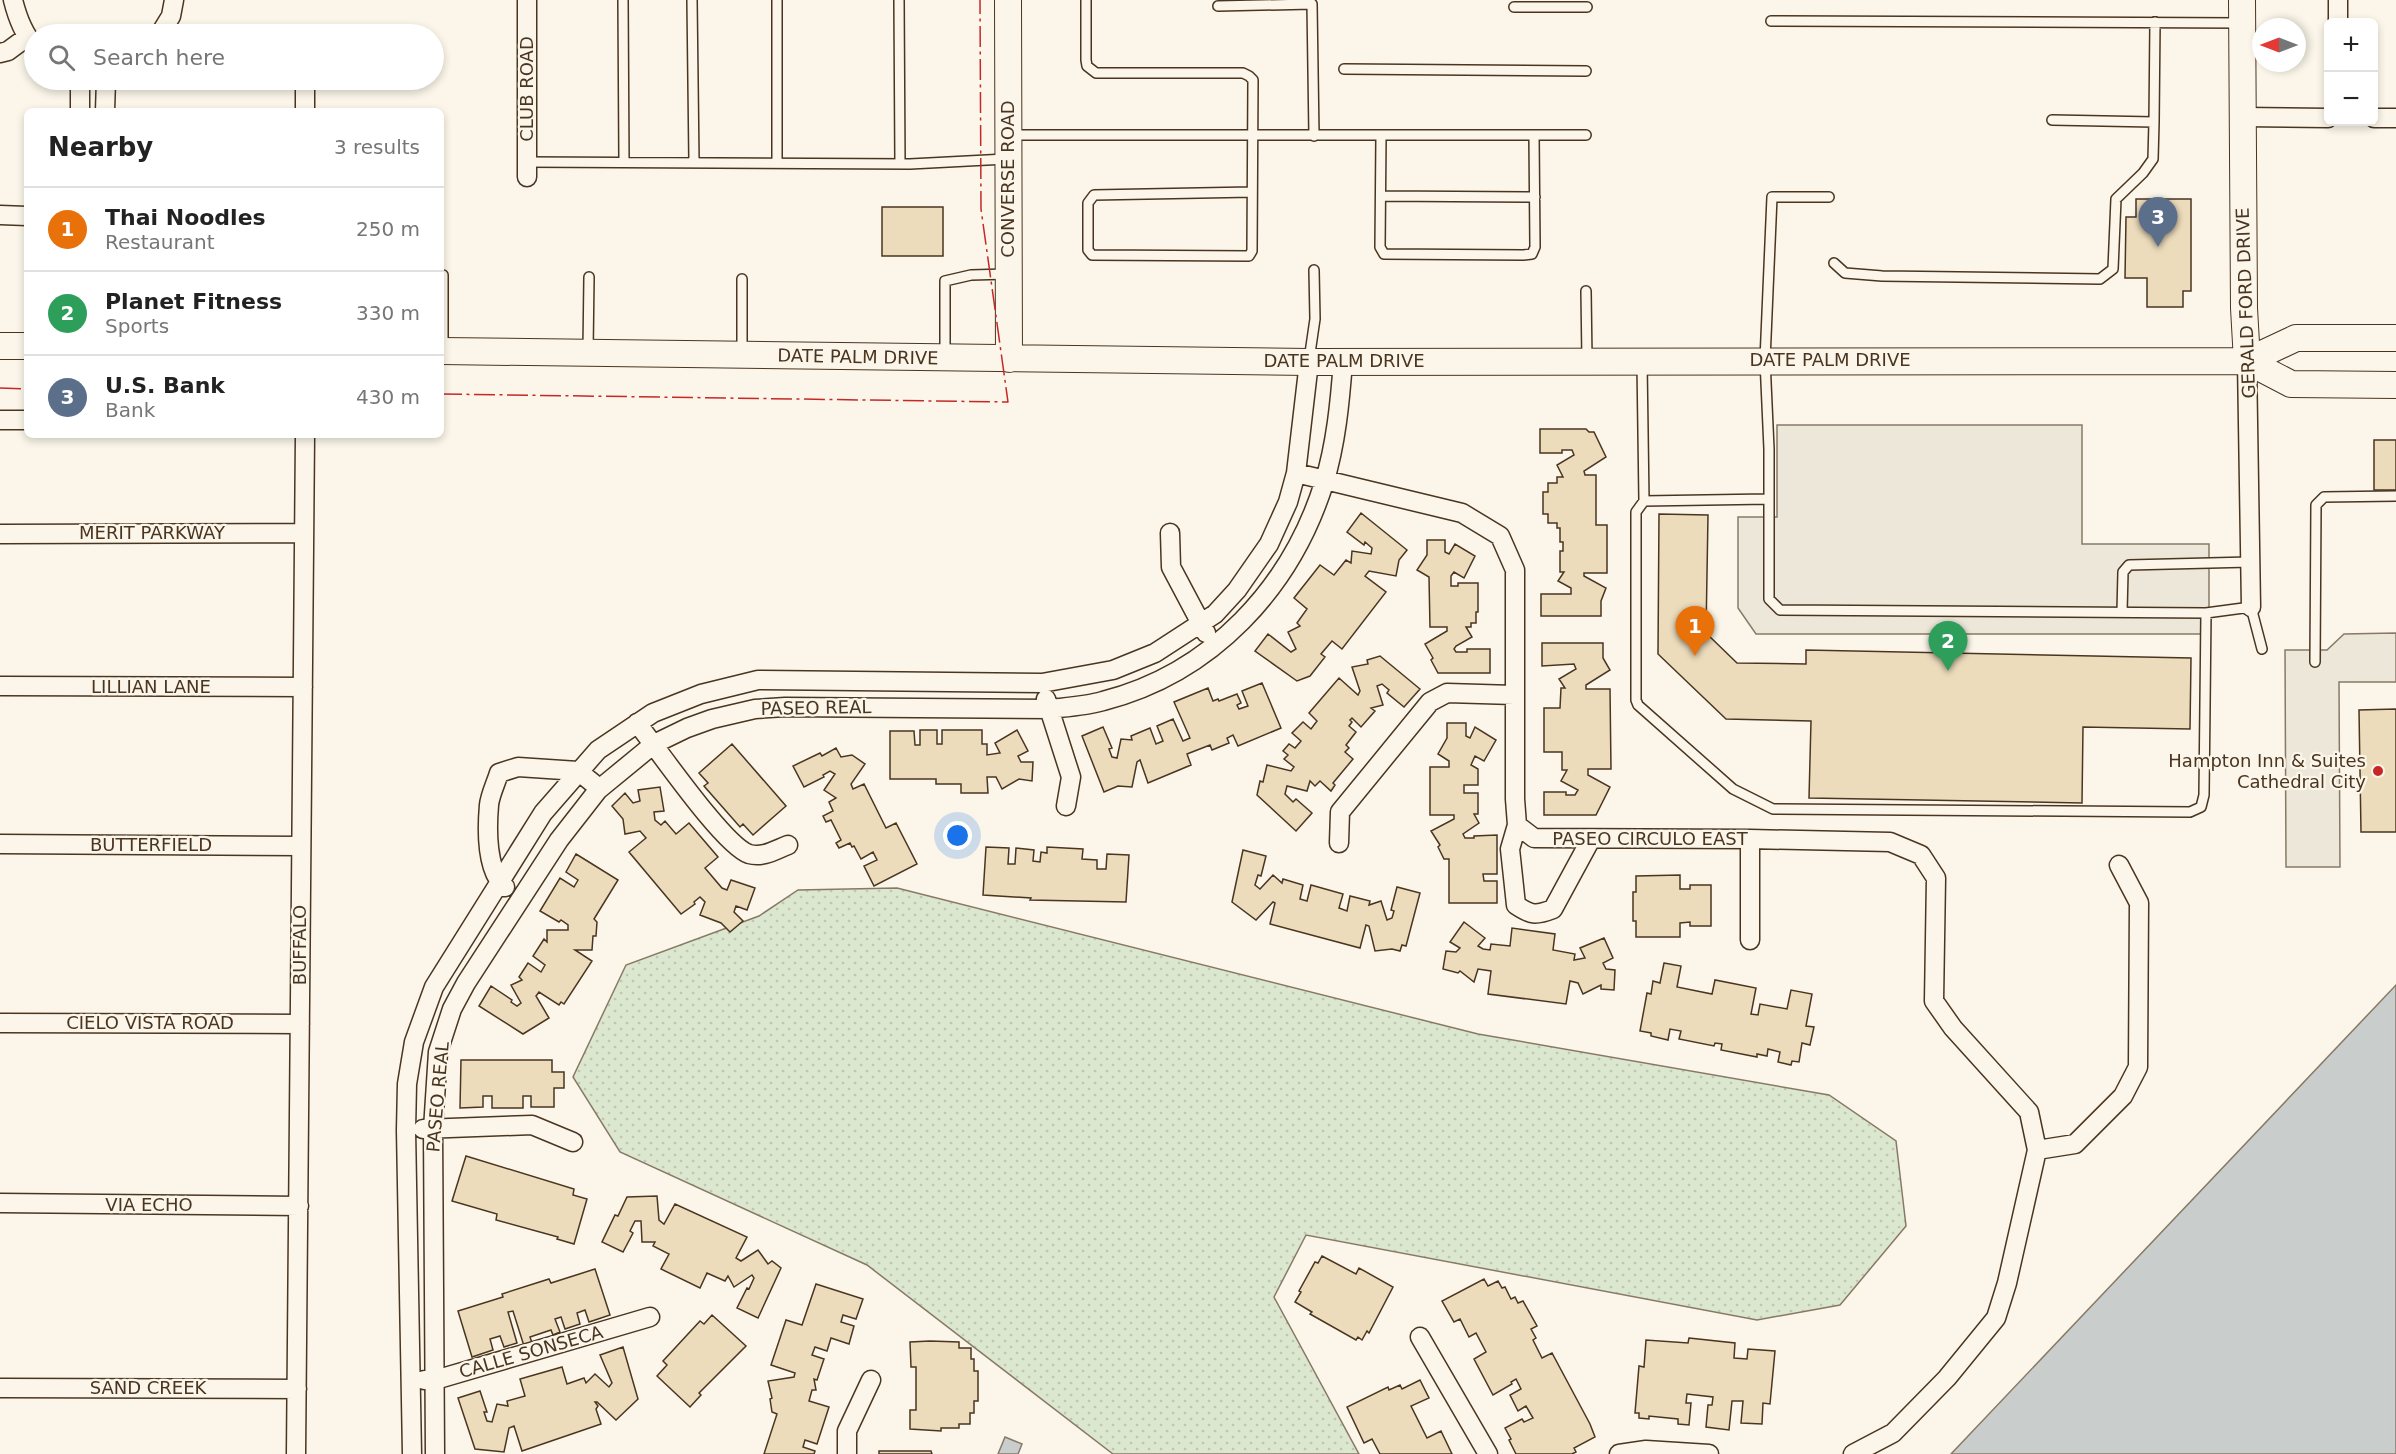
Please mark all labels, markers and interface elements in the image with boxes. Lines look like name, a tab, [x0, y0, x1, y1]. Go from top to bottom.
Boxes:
north arrow	[2252, 18, 2306, 72]
map controls	[2324, 18, 2378, 126]
button: +	[2324, 18, 2378, 72]
search box	[24, 24, 444, 90]
street label: CLUB ROAD	[516, 36, 537, 142]
icon: search	[45, 41, 78, 74]
text: Search here	[93, 45, 225, 70]
button: −	[2324, 72, 2378, 126]
street label: CONVERSE ROAD	[997, 100, 1018, 258]
text: Nearby	[48, 132, 153, 162]
text: 3 results	[334, 135, 420, 159]
pin: 3	[2138, 198, 2178, 247]
text: Thai Noodles	[105, 205, 266, 230]
street label: GERALD FORD DRIVE	[2232, 207, 2259, 399]
text: 1	[61, 217, 74, 241]
text: 250 m	[356, 217, 420, 241]
text: Restaurant	[105, 230, 215, 254]
text: Planet Fitness	[105, 289, 282, 314]
text: 2	[61, 301, 74, 325]
text: 330 m	[356, 301, 420, 325]
text: Sports	[105, 314, 169, 338]
street label: DATE PALM DRIVE	[777, 345, 939, 368]
street label: DATE PALM DRIVE	[1749, 349, 1911, 370]
street label: DATE PALM DRIVE	[1263, 350, 1425, 371]
text: U.S. Bank	[105, 373, 225, 398]
text: 3	[61, 385, 74, 409]
text: 430 m	[356, 385, 420, 409]
text: Bank	[105, 398, 155, 422]
street label: MERIT PARKWAY	[79, 522, 226, 543]
pin: 1	[1676, 606, 1714, 656]
pin: 2	[1928, 622, 1968, 671]
street label: LILLIAN LANE	[91, 676, 211, 697]
street label: PASEO REAL	[760, 696, 872, 719]
place label: Hampton Inn & Suites Cathedral City	[2168, 750, 2366, 792]
marker: Hampton Inn & Suites Cathedral City	[2371, 764, 2385, 778]
your location	[943, 821, 972, 850]
street label: PASEO CIRCULO EAST	[1552, 828, 1749, 849]
street label: BUTTERFIELD	[90, 834, 212, 855]
street label: BUFFALO	[289, 905, 310, 985]
street label: CIELO VISTA ROAD	[66, 1012, 234, 1033]
street label: PASEO REAL	[422, 1041, 453, 1153]
street label: VIA ECHO	[105, 1194, 193, 1215]
street label: CALLE SONSECA	[456, 1321, 606, 1382]
street label: SAND CREEK	[90, 1377, 208, 1398]

